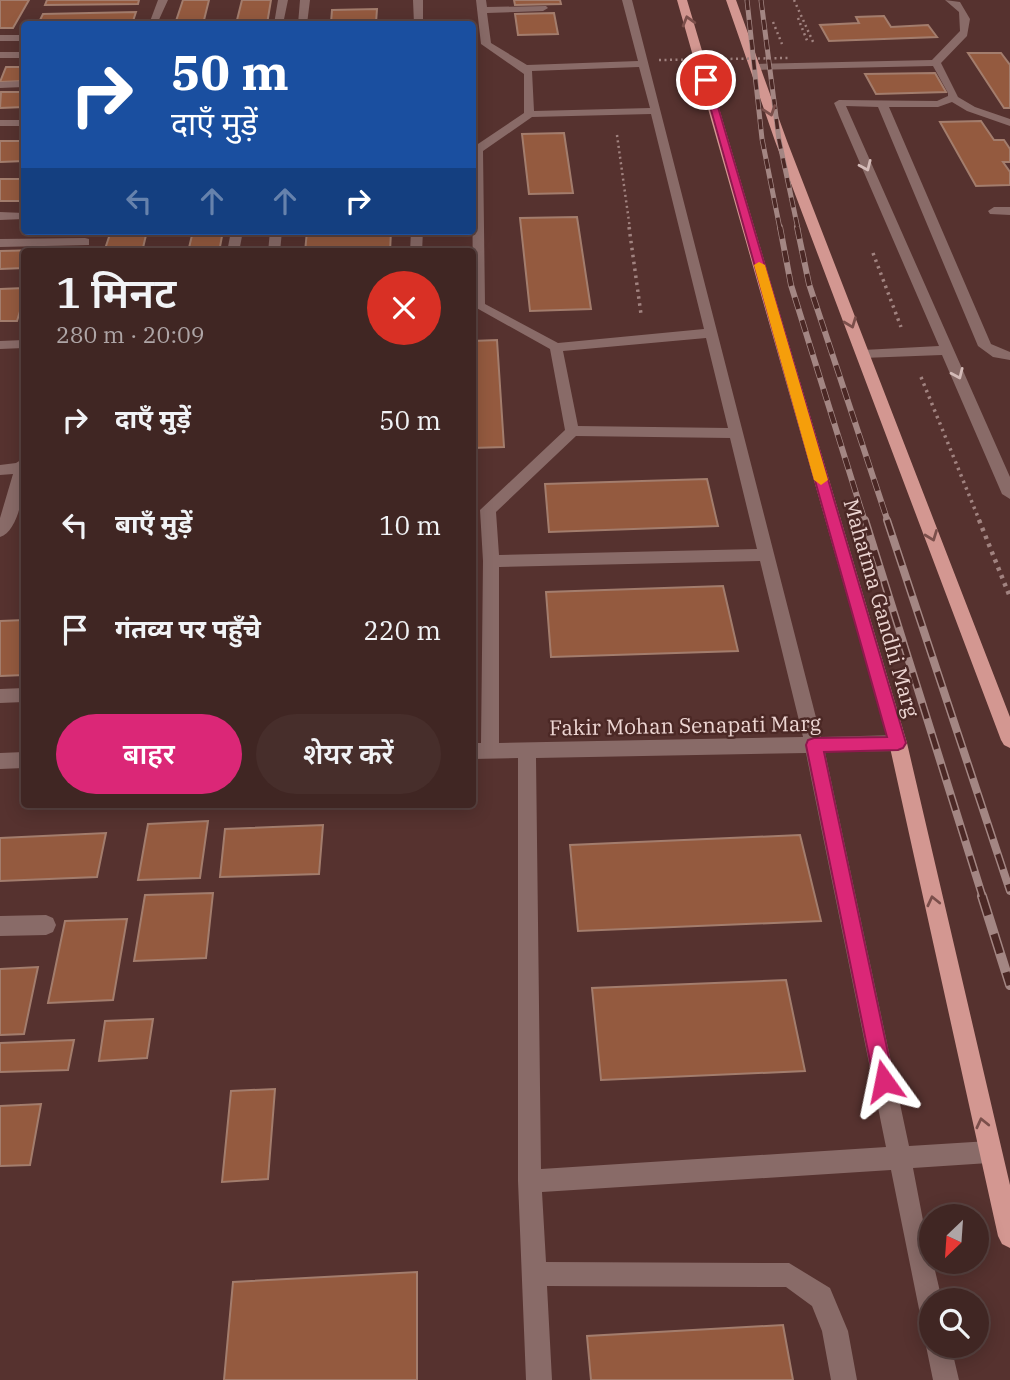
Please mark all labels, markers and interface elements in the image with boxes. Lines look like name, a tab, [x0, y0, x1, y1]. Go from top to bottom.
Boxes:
one-way arrow	[682, 15, 697, 27]
text: 50 m	[171, 40, 289, 103]
icon: right	[56, 49, 147, 140]
pin	[676, 50, 736, 110]
icon: arrive	[687, 61, 725, 99]
text: दाएँ मुड़ें	[171, 102, 258, 144]
one-way arrow	[762, 104, 776, 116]
one-way arrow	[858, 158, 872, 171]
icon: left	[120, 182, 158, 220]
icon: ahead	[193, 182, 231, 220]
icon: ahead	[266, 182, 304, 220]
icon: right	[339, 182, 377, 220]
text: 1 मिनट	[56, 265, 176, 320]
button: close	[367, 271, 441, 345]
one-way arrow	[843, 317, 857, 329]
text: 280 m · 20:09	[56, 319, 205, 349]
one-way arrow	[949, 367, 963, 379]
icon: right	[56, 401, 94, 439]
text: दाएँ मुड़ें	[115, 401, 191, 435]
text: 50 m	[379, 403, 441, 437]
street label: Mahatma Gandhi Marg	[837, 496, 927, 721]
icon: left	[56, 506, 94, 544]
text: बाएँ मुड़ें	[115, 506, 192, 540]
text: 10 m	[379, 508, 441, 542]
one-way arrow	[924, 529, 938, 541]
icon: arrive	[56, 611, 94, 649]
text: गंतव्य पर पहुँचे	[115, 611, 261, 645]
text: 220 m	[363, 613, 441, 647]
street label: Fakir Mohan Senapati Marg	[549, 709, 822, 741]
button: बाहर	[56, 714, 242, 794]
button: शेयर करें	[256, 714, 441, 794]
one-way arrow	[926, 895, 941, 907]
position arrow	[847, 1044, 921, 1118]
one-way arrow	[976, 1117, 990, 1129]
north arrow	[919, 1204, 989, 1274]
map controls	[919, 1204, 989, 1358]
button: search	[919, 1288, 989, 1358]

